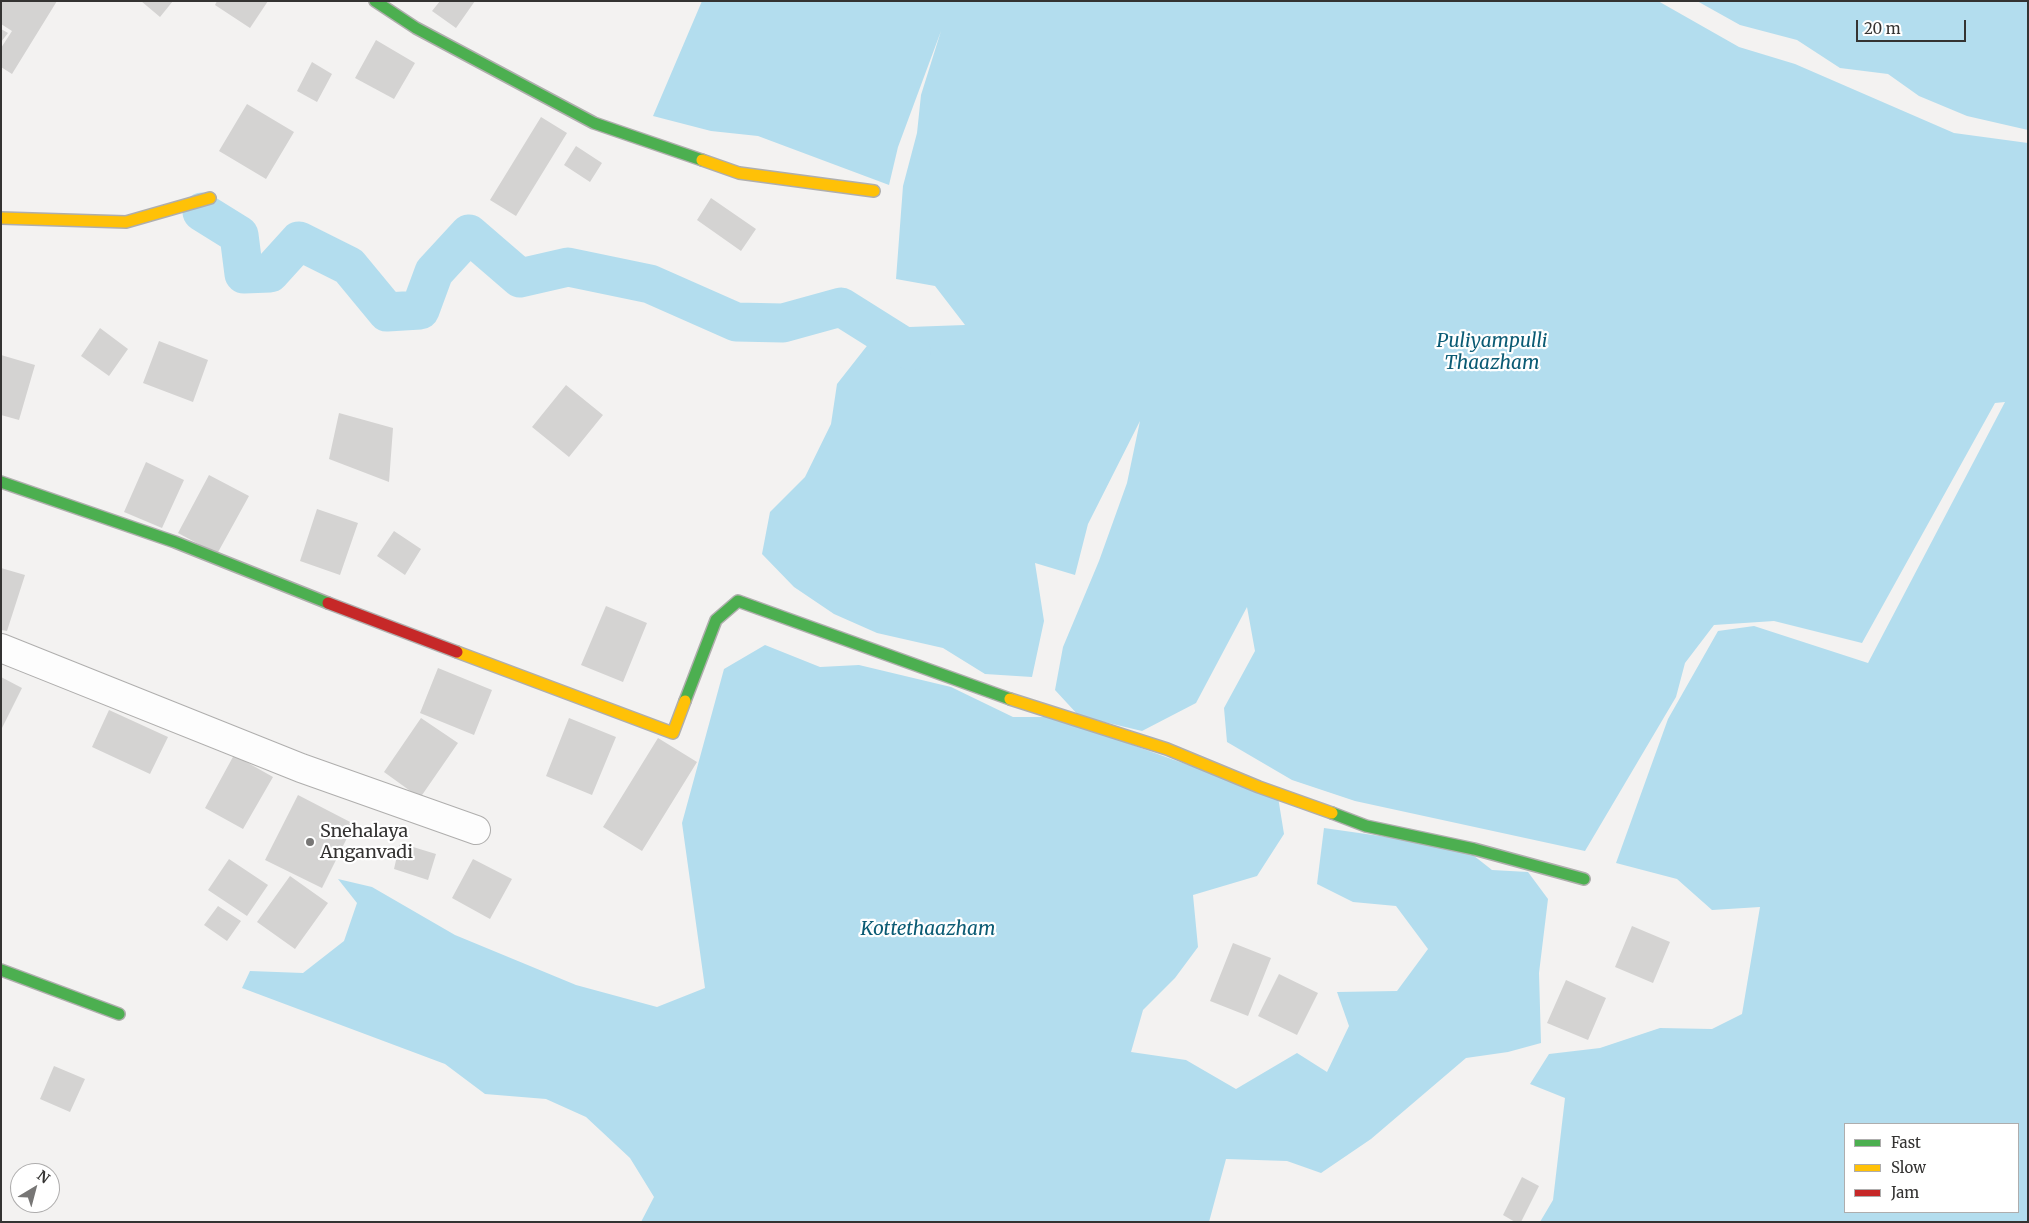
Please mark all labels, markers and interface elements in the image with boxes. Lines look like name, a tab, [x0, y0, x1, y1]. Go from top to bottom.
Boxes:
scale bar	[1859, 10, 1969, 42]
text: 20 m	[1864, 19, 1901, 38]
water label: Puliyampulli Thaazham	[1437, 331, 1547, 375]
place label: Snehalaya Anganvadi	[320, 821, 413, 864]
marker: Snehalaya Anganvadi	[304, 836, 316, 848]
water label: Kottethaazham	[861, 919, 995, 941]
legend	[1844, 1123, 2019, 1213]
text: Fast	[1891, 1133, 1921, 1152]
text: Slow	[1891, 1158, 1926, 1177]
north arrow	[10, 1163, 60, 1213]
text: N	[34, 1166, 53, 1187]
text: Jam	[1891, 1183, 1919, 1202]

